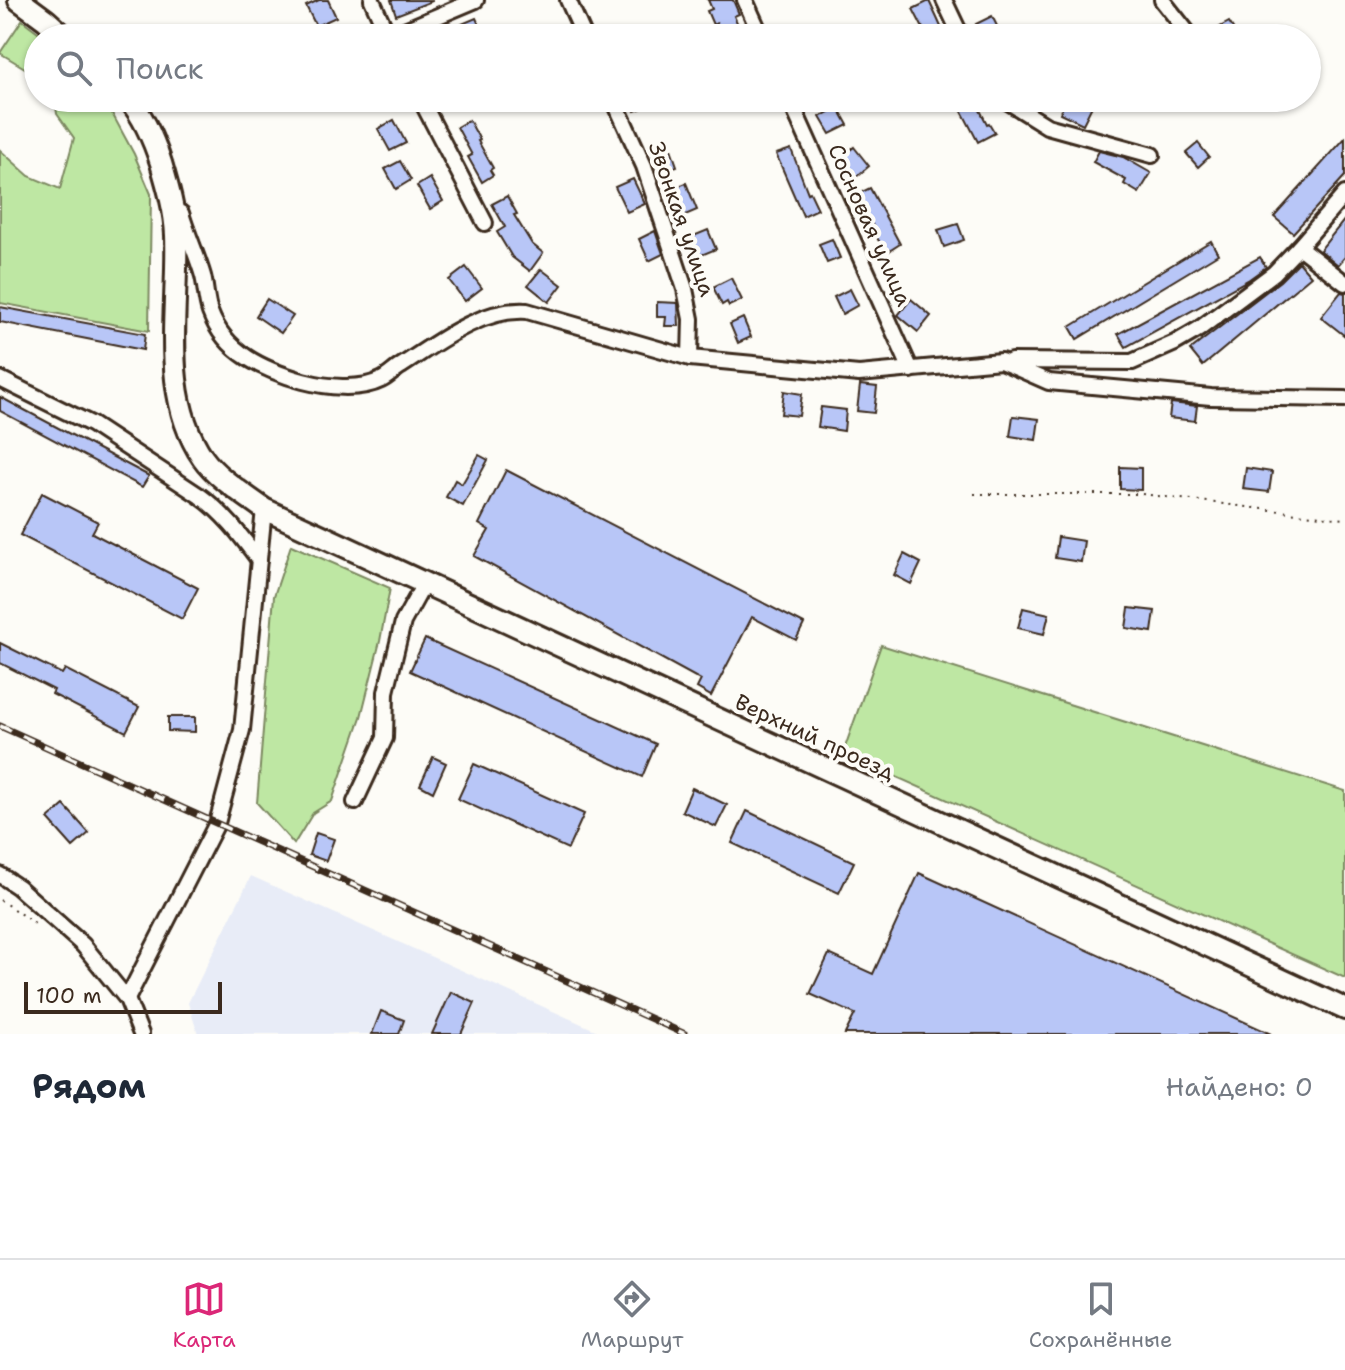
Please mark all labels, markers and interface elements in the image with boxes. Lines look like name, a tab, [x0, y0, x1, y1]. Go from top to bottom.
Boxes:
search box	[24, 24, 1321, 112]
icon: search	[52, 46, 96, 90]
text: Поиск	[116, 48, 204, 89]
street label: Звонкая улица	[642, 138, 722, 301]
street label: Сосновая улица	[821, 139, 919, 311]
street label: Верхний проезд	[730, 687, 900, 787]
scale bar	[24, 978, 222, 1014]
text: 100 m	[36, 981, 102, 1010]
text: Рядом	[32, 1063, 146, 1109]
text: Найдено: 0	[1166, 1069, 1313, 1104]
tab: Карта	[173, 1277, 236, 1354]
tab: Маршрут	[581, 1277, 683, 1354]
tab: Сохранённые	[1029, 1277, 1172, 1354]

